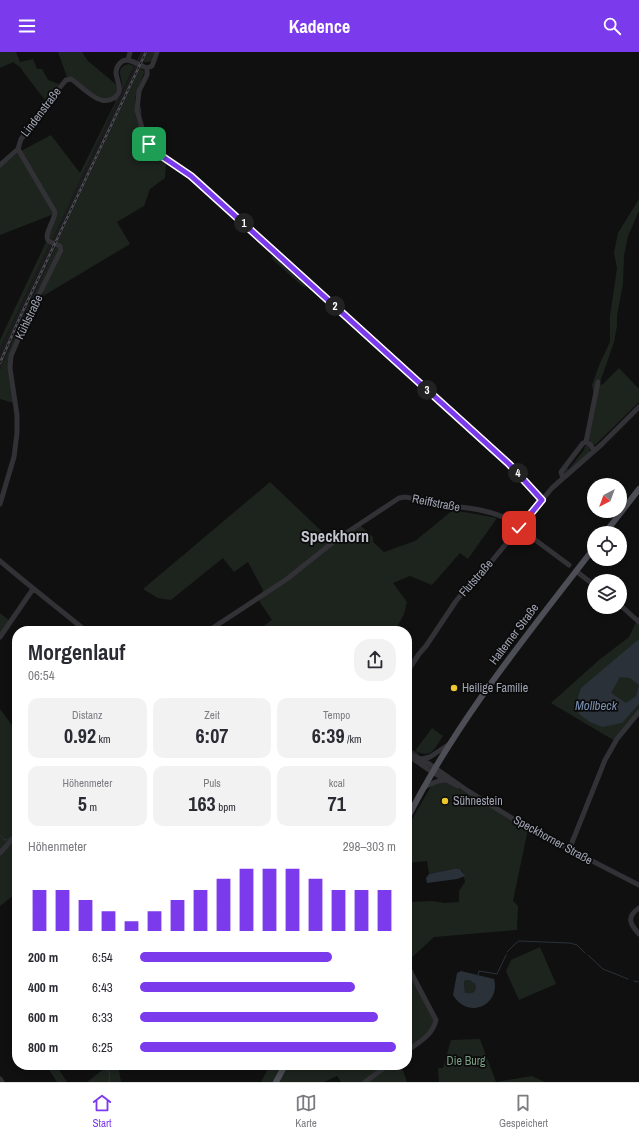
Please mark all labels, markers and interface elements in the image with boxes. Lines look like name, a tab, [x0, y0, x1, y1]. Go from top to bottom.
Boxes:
text: Kadence	[289, 14, 350, 39]
icon: menu	[16, 15, 38, 37]
icon: search	[601, 15, 623, 37]
street label: Lindenstraße	[17, 84, 65, 140]
pin	[132, 127, 166, 161]
icon: arrive	[138, 133, 160, 155]
pin: 1	[234, 213, 254, 233]
text: 1	[241, 216, 247, 230]
street label: Kühlstraße	[11, 292, 47, 342]
pin: 2	[325, 296, 345, 316]
text: 2	[332, 299, 338, 313]
pin: 3	[417, 380, 437, 400]
text: 3	[424, 383, 430, 397]
pin: 4	[508, 463, 528, 483]
text: 4	[515, 466, 521, 480]
north arrow	[587, 478, 627, 518]
map controls	[587, 478, 627, 614]
street label: Reiffstraße	[411, 491, 461, 515]
pin	[502, 511, 536, 545]
icon: check	[508, 517, 530, 539]
district label: Speckhorn	[301, 525, 369, 547]
button: locate	[587, 526, 627, 566]
street label: Flutstraße	[455, 556, 497, 600]
button: layers	[587, 574, 627, 614]
street label: Halterner Straße	[486, 600, 542, 668]
text: Morgenlauf	[28, 637, 125, 667]
button: share	[354, 639, 396, 681]
text: 06:54	[28, 667, 55, 684]
place label: Heilige Familie	[462, 680, 528, 696]
marker: Heilige Familie	[449, 683, 459, 693]
water label: Mollbeck	[575, 697, 618, 714]
text: Distanz	[72, 708, 103, 722]
text: Zeit	[204, 708, 220, 722]
text: Tempo	[323, 708, 350, 722]
text: 0.92	[64, 722, 96, 749]
text: 6:07	[196, 722, 228, 749]
text: 6:39	[312, 722, 345, 749]
text: km	[96, 732, 111, 746]
text: /km	[345, 732, 362, 746]
text: Höhenmeter	[63, 776, 112, 790]
text: Puls	[203, 776, 221, 790]
text: kcal	[329, 776, 345, 790]
text: 5	[78, 790, 87, 817]
text: 163	[188, 790, 216, 817]
text: 71	[328, 790, 346, 817]
place label: Sühnestein	[453, 793, 503, 809]
marker: Sühnestein	[440, 796, 450, 806]
text: m	[87, 800, 97, 814]
text: bpm	[216, 800, 236, 814]
street label: Speckhorner Straße	[511, 812, 595, 868]
text: Höhenmeter	[28, 838, 87, 855]
text: 298–303 m	[343, 838, 396, 855]
text: 200 m	[28, 949, 58, 966]
text: 6:54	[92, 949, 113, 966]
text: 400 m	[28, 979, 58, 996]
text: 6:43	[92, 979, 113, 996]
text: 600 m	[28, 1009, 58, 1026]
text: 6:33	[92, 1009, 113, 1026]
text: 800 m	[28, 1039, 58, 1056]
text: 6:25	[92, 1039, 113, 1056]
park label: Die Burg	[447, 1053, 486, 1069]
tab: Start	[91, 1092, 113, 1130]
tab: Karte	[295, 1092, 317, 1130]
tab: Gespeichert	[499, 1092, 548, 1130]

